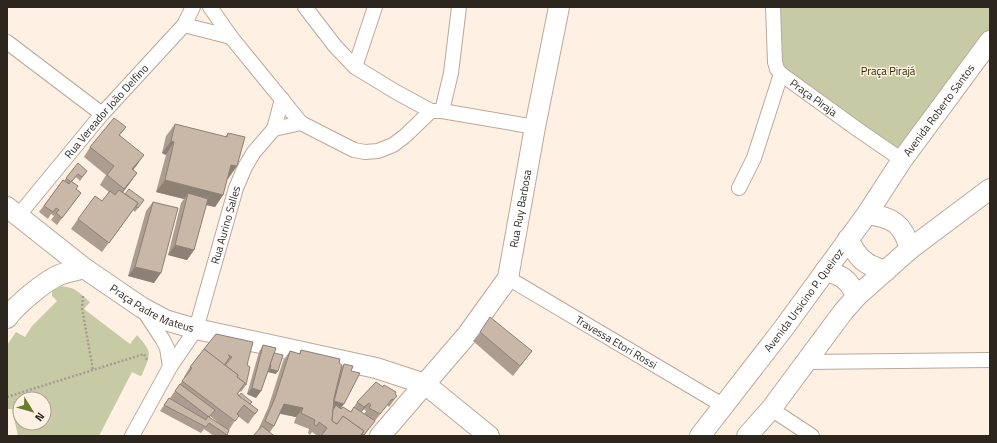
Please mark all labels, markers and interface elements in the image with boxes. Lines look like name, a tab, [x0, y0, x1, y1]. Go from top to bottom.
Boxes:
street label: Rua Vereador João Delfino	[61, 61, 152, 162]
street label: Avenida Roberto Santos	[899, 61, 978, 160]
park label: Praça Pirajá	[861, 63, 916, 79]
street label: Praça Piraja	[787, 75, 841, 120]
street label: Rua Ruy Barbosa	[506, 168, 535, 249]
street label: Rua Aurino Salles	[207, 184, 244, 266]
street label: Avenida Ursicino P. Queiroz	[760, 245, 847, 355]
street label: Praça Padre Mateus	[107, 280, 196, 336]
street label: Travessa Etori Rossi	[572, 312, 660, 373]
north arrow	[12, 391, 52, 431]
text: N	[31, 409, 49, 425]

